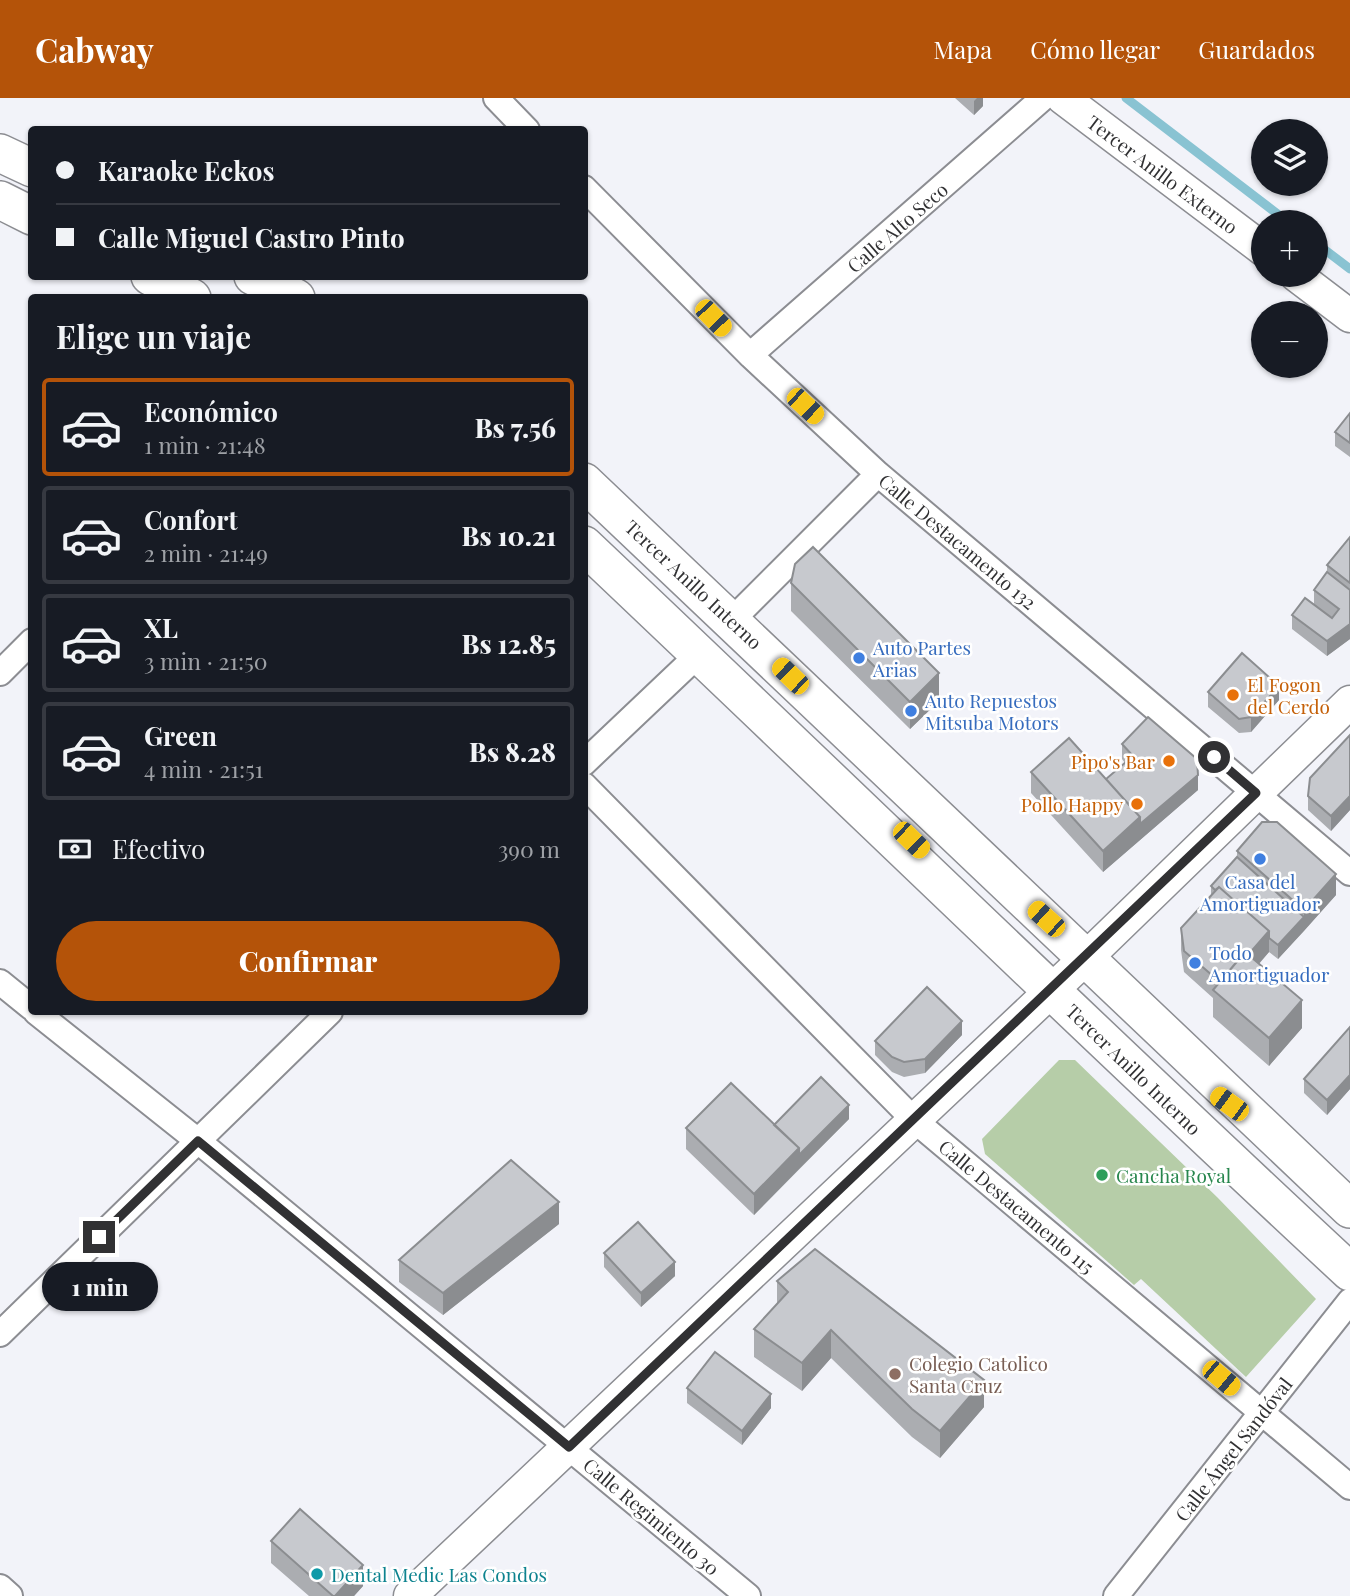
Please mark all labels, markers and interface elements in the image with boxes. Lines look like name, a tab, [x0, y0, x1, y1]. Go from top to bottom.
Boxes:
text: Cabway	[35, 27, 154, 71]
text: Mapa	[934, 33, 992, 65]
text: Cómo llegar	[1030, 33, 1160, 65]
text: Guardados	[1198, 33, 1315, 65]
street label: Tercer Anillo Externo	[1082, 109, 1244, 239]
map controls	[1251, 119, 1328, 378]
button: layers	[1251, 119, 1328, 196]
text: Karaoke Eckos	[98, 153, 274, 188]
street label: Calle Alto Seco	[841, 176, 953, 278]
button: +	[1251, 210, 1328, 287]
text: Calle Miguel Castro Pinto	[98, 220, 405, 255]
car	[691, 296, 736, 340]
button: −	[1251, 301, 1328, 378]
text: Elige un viaje	[56, 314, 251, 357]
car	[783, 384, 828, 428]
text: Económico	[144, 394, 278, 429]
icon: car	[60, 396, 123, 459]
text: Bs 7.56	[475, 410, 556, 445]
text: 1 min · 21:48	[144, 429, 266, 460]
street label: Calle Destacamento 132	[874, 467, 1042, 615]
text: Confort	[144, 502, 238, 537]
icon: car	[60, 504, 123, 567]
street label: Tercer Anillo Interno	[620, 514, 768, 654]
text: Bs 10.21	[462, 518, 556, 553]
text: 2 min · 21:49	[144, 537, 268, 568]
text: XL	[144, 610, 178, 645]
icon: car	[60, 612, 123, 675]
text: Bs 12.85	[462, 626, 556, 661]
place label: Auto Partes Arias	[872, 634, 971, 682]
text: 3 min · 21:50	[144, 645, 268, 676]
marker: Auto Partes Arias	[851, 650, 867, 666]
car	[768, 654, 813, 698]
place label: El Fogon del Cerdo	[1247, 671, 1330, 719]
place label: Auto Repuestos Mitsuba Motors	[924, 687, 1059, 735]
marker: El Fogon del Cerdo	[1225, 687, 1241, 703]
marker: Auto Repuestos Mitsuba Motors	[903, 703, 919, 719]
text: Green	[144, 718, 217, 753]
icon: car	[60, 720, 123, 783]
text: Bs 8.28	[469, 734, 556, 769]
route start	[1198, 741, 1230, 773]
place label: Pipo's Bar	[1071, 748, 1156, 774]
text: 4 min · 21:51	[144, 753, 263, 784]
marker: Pipo's Bar	[1161, 753, 1177, 769]
place label: Pollo Happy	[1021, 791, 1123, 817]
marker: Pollo Happy	[1129, 796, 1145, 812]
car	[889, 818, 934, 862]
icon: cash	[56, 830, 94, 868]
text: Efectivo	[112, 831, 205, 866]
text: 390 m	[498, 833, 560, 864]
marker: Casa del Amortiguador	[1252, 851, 1268, 867]
place label: Casa del Amortiguador	[1199, 868, 1321, 916]
car	[1024, 897, 1069, 941]
button: Confirmar	[56, 921, 560, 1001]
place label: Todo Amortiguador	[1208, 939, 1330, 987]
marker: Todo Amortiguador	[1187, 955, 1203, 971]
street label: Tercer Anillo Interno	[1061, 998, 1207, 1140]
car	[1206, 1083, 1253, 1125]
street label: Calle Destacamento 115	[934, 1133, 1100, 1279]
place label: Cancha Royal	[1116, 1162, 1232, 1188]
marker: Cancha Royal	[1094, 1167, 1110, 1183]
route end	[83, 1221, 115, 1253]
callout: 1 min	[41, 1262, 157, 1310]
text: 1 min	[72, 1271, 128, 1302]
place label: Colegio Catolico Santa Cruz	[909, 1350, 1048, 1398]
car	[1199, 1356, 1244, 1400]
marker: Colegio Catolico Santa Cruz	[887, 1366, 903, 1382]
street label: Calle Ángel Sandóval	[1169, 1371, 1298, 1526]
street label: Calle Regimiento 30	[578, 1451, 726, 1581]
place label: Dental Medic Las Condos	[331, 1561, 547, 1587]
marker: Dental Medic Las Condos	[309, 1566, 325, 1582]

